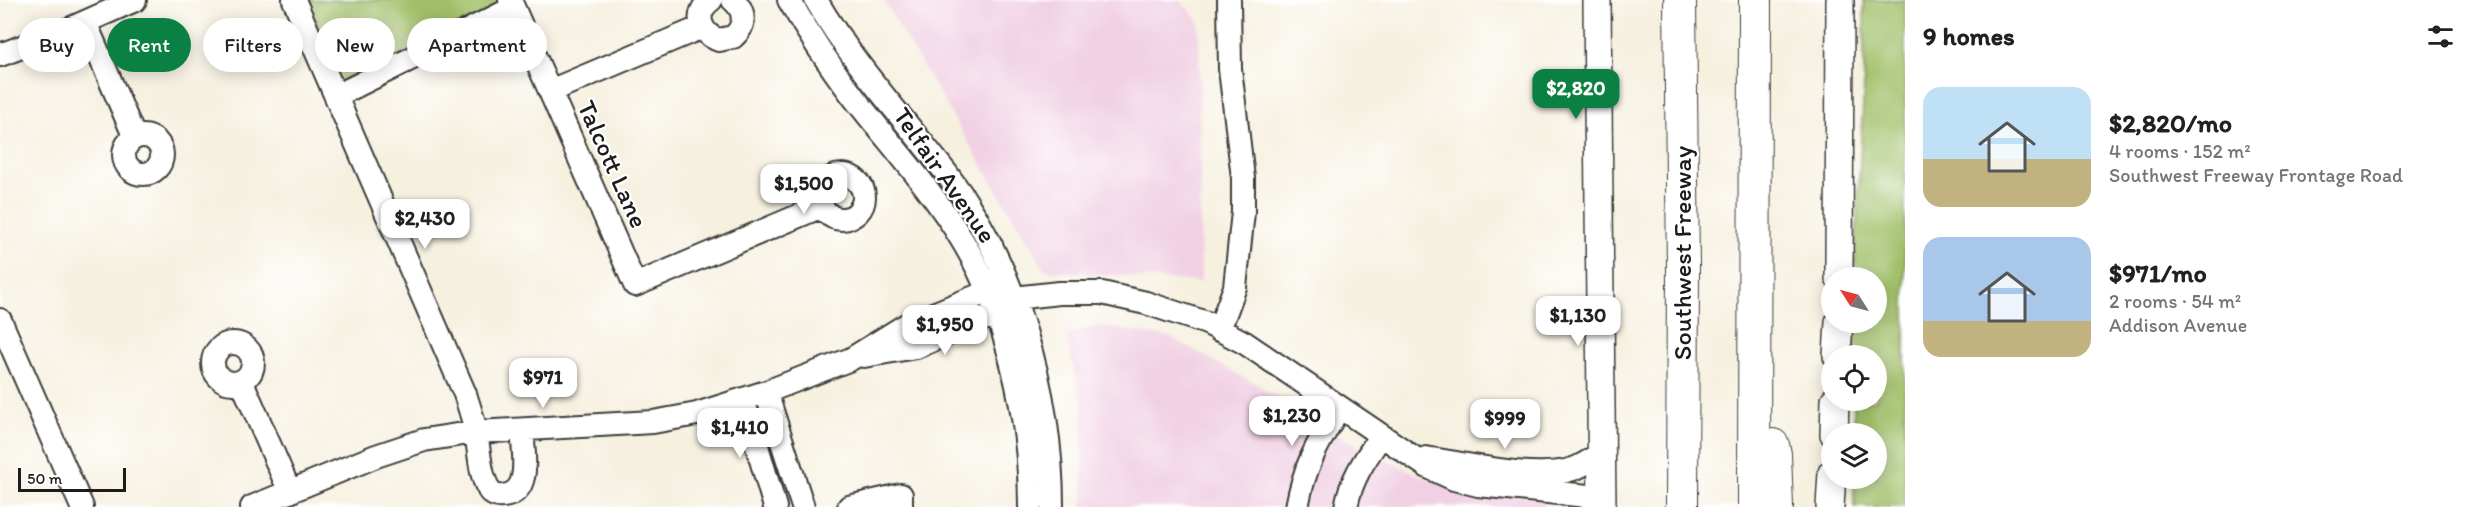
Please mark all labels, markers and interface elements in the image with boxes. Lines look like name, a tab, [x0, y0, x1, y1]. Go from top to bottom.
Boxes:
chip: Buy	[18, 18, 95, 72]
chip: Rent	[107, 18, 191, 72]
chip: Filters	[203, 18, 303, 72]
chip: New	[315, 18, 395, 72]
chip: Apartment	[407, 18, 547, 72]
text: 9 homes	[1923, 20, 2015, 52]
icon: filters	[2424, 20, 2457, 53]
pin: $2,820	[1527, 69, 1625, 120]
text: $2,820	[1546, 76, 1606, 100]
street label: Talcott Lane	[571, 95, 655, 233]
street label: Telfair Avenue	[886, 101, 1004, 249]
text: $2,820/mo	[2109, 107, 2232, 139]
icon: home	[1971, 111, 2043, 183]
text: 4 rooms · 152 m²	[2109, 139, 2251, 163]
street label: Southwest Freeway	[1666, 146, 1698, 360]
text: Southwest Freeway Frontage Road	[2109, 163, 2403, 187]
pin: $1,500	[755, 164, 853, 215]
text: $1,500	[774, 171, 834, 195]
pin: $2,430	[376, 199, 474, 250]
text: $2,430	[395, 206, 455, 230]
text: $971/mo	[2109, 257, 2207, 289]
icon: home	[1971, 261, 2043, 333]
north arrow	[1821, 267, 1887, 333]
map controls	[1821, 267, 1887, 489]
text: 2 rooms · 54 m²	[2109, 289, 2241, 313]
pin: $1,130	[1529, 296, 1627, 347]
text: $1,130	[1550, 303, 1606, 327]
pin: $1,950	[896, 305, 994, 356]
text: $1,950	[916, 312, 974, 336]
text: Addison Avenue	[2109, 313, 2247, 337]
button: locate	[1821, 345, 1887, 411]
pin: $971	[507, 358, 579, 409]
text: $971	[523, 365, 563, 389]
pin: $1,230	[1243, 396, 1341, 447]
pin: $999	[1469, 399, 1541, 450]
text: $1,230	[1263, 403, 1321, 427]
text: $999	[1484, 406, 1526, 430]
pin: $1,410	[691, 408, 789, 459]
text: $1,410	[711, 415, 769, 439]
button: layers	[1821, 423, 1887, 489]
scale bar	[18, 465, 126, 492]
text: 50 m	[27, 469, 62, 488]

